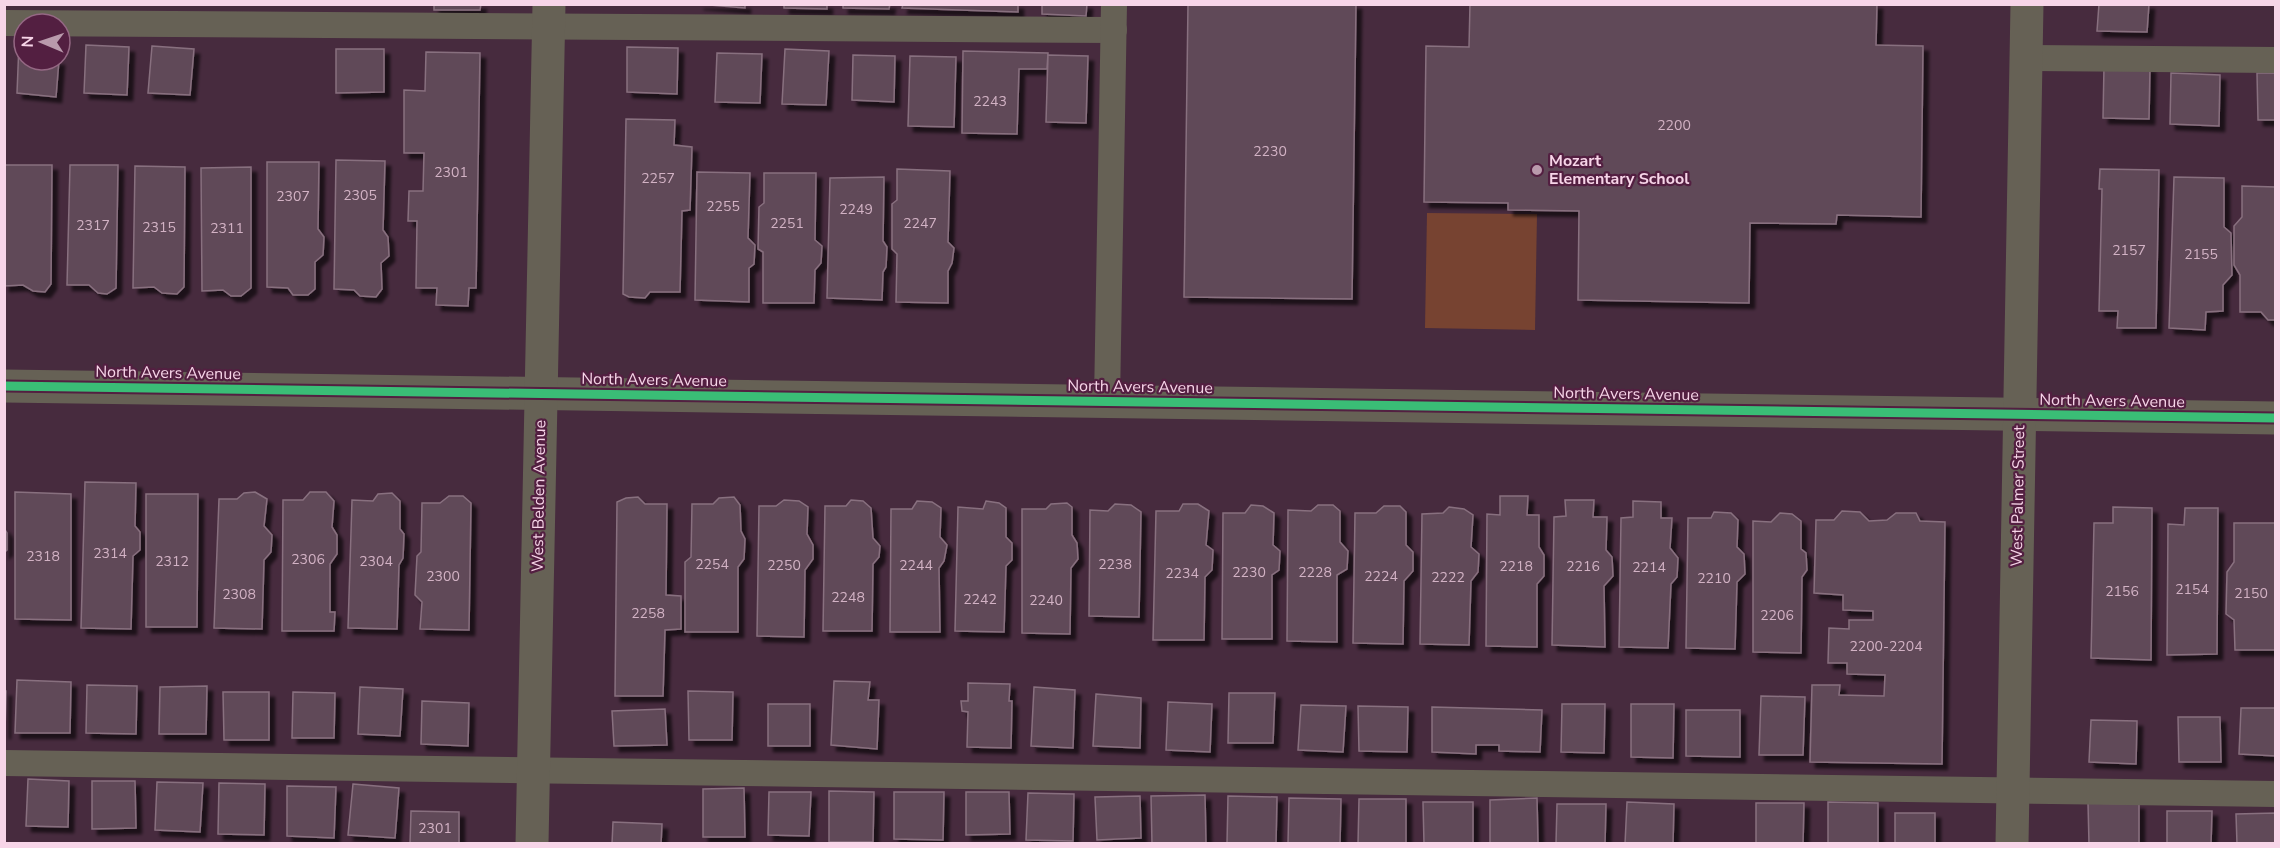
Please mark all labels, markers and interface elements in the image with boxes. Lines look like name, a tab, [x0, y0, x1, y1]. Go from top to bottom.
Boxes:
north arrow	[12, 12, 72, 72]
text: N	[17, 35, 39, 48]
house number: 2243	[973, 92, 1007, 111]
house number: 2200	[1657, 116, 1691, 135]
house number: 2230	[1253, 142, 1287, 161]
place label: Mozart Elementary School	[1549, 150, 1689, 190]
house number: 2301	[434, 163, 468, 182]
marker: Mozart Elementary School	[1530, 163, 1544, 177]
house number: 2257	[641, 169, 675, 188]
house number: 2305	[343, 186, 377, 205]
house number: 2307	[276, 187, 310, 206]
house number: 2255	[706, 197, 740, 216]
house number: 2249	[839, 200, 873, 219]
house number: 2251	[770, 214, 804, 233]
house number: 2247	[903, 214, 937, 233]
house number: 2317	[76, 216, 110, 235]
house number: 2315	[142, 218, 176, 237]
house number: 2311	[210, 219, 244, 238]
house number: 2157	[2112, 241, 2146, 260]
house number: 2155	[2184, 245, 2218, 264]
street label: North Avers Avenue	[95, 361, 241, 385]
street label: North Avers Avenue	[581, 368, 727, 392]
street label: North Avers Avenue	[1067, 375, 1213, 399]
street label: North Avers Avenue	[1553, 382, 1699, 406]
street label: North Avers Avenue	[2039, 389, 2185, 413]
street label: West Belden Avenue	[527, 420, 551, 572]
street label: West Palmer Street	[2006, 425, 2030, 567]
house number: 2314	[93, 544, 127, 563]
house number: 2318	[26, 547, 60, 566]
house number: 2306	[291, 550, 325, 569]
house number: 2312	[155, 552, 189, 571]
house number: 2304	[359, 552, 393, 571]
house number: 2254	[695, 555, 729, 574]
house number: 2238	[1098, 555, 1132, 574]
house number: 2250	[767, 556, 801, 575]
house number: 2244	[899, 556, 933, 575]
house number: 2218	[1499, 557, 1533, 576]
house number: 2216	[1566, 557, 1600, 576]
house number: 2214	[1632, 558, 1666, 577]
house number: 2230	[1232, 563, 1266, 582]
house number: 2228	[1298, 563, 1332, 582]
house number: 2234	[1165, 564, 1199, 583]
house number: 2300	[426, 567, 460, 586]
house number: 2224	[1364, 567, 1398, 586]
house number: 2222	[1431, 568, 1465, 587]
house number: 2210	[1697, 569, 1731, 588]
house number: 2154	[2175, 580, 2209, 599]
house number: 2156	[2105, 582, 2139, 601]
house number: 2150	[2234, 584, 2268, 603]
house number: 2308	[222, 585, 256, 604]
house number: 2248	[831, 588, 865, 607]
house number: 2242	[963, 590, 997, 609]
house number: 2240	[1029, 591, 1063, 610]
house number: 2258	[631, 604, 665, 623]
house number: 2206	[1760, 606, 1794, 625]
house number: 2200-2204	[1849, 637, 1923, 656]
house number: 2301	[418, 819, 452, 838]

